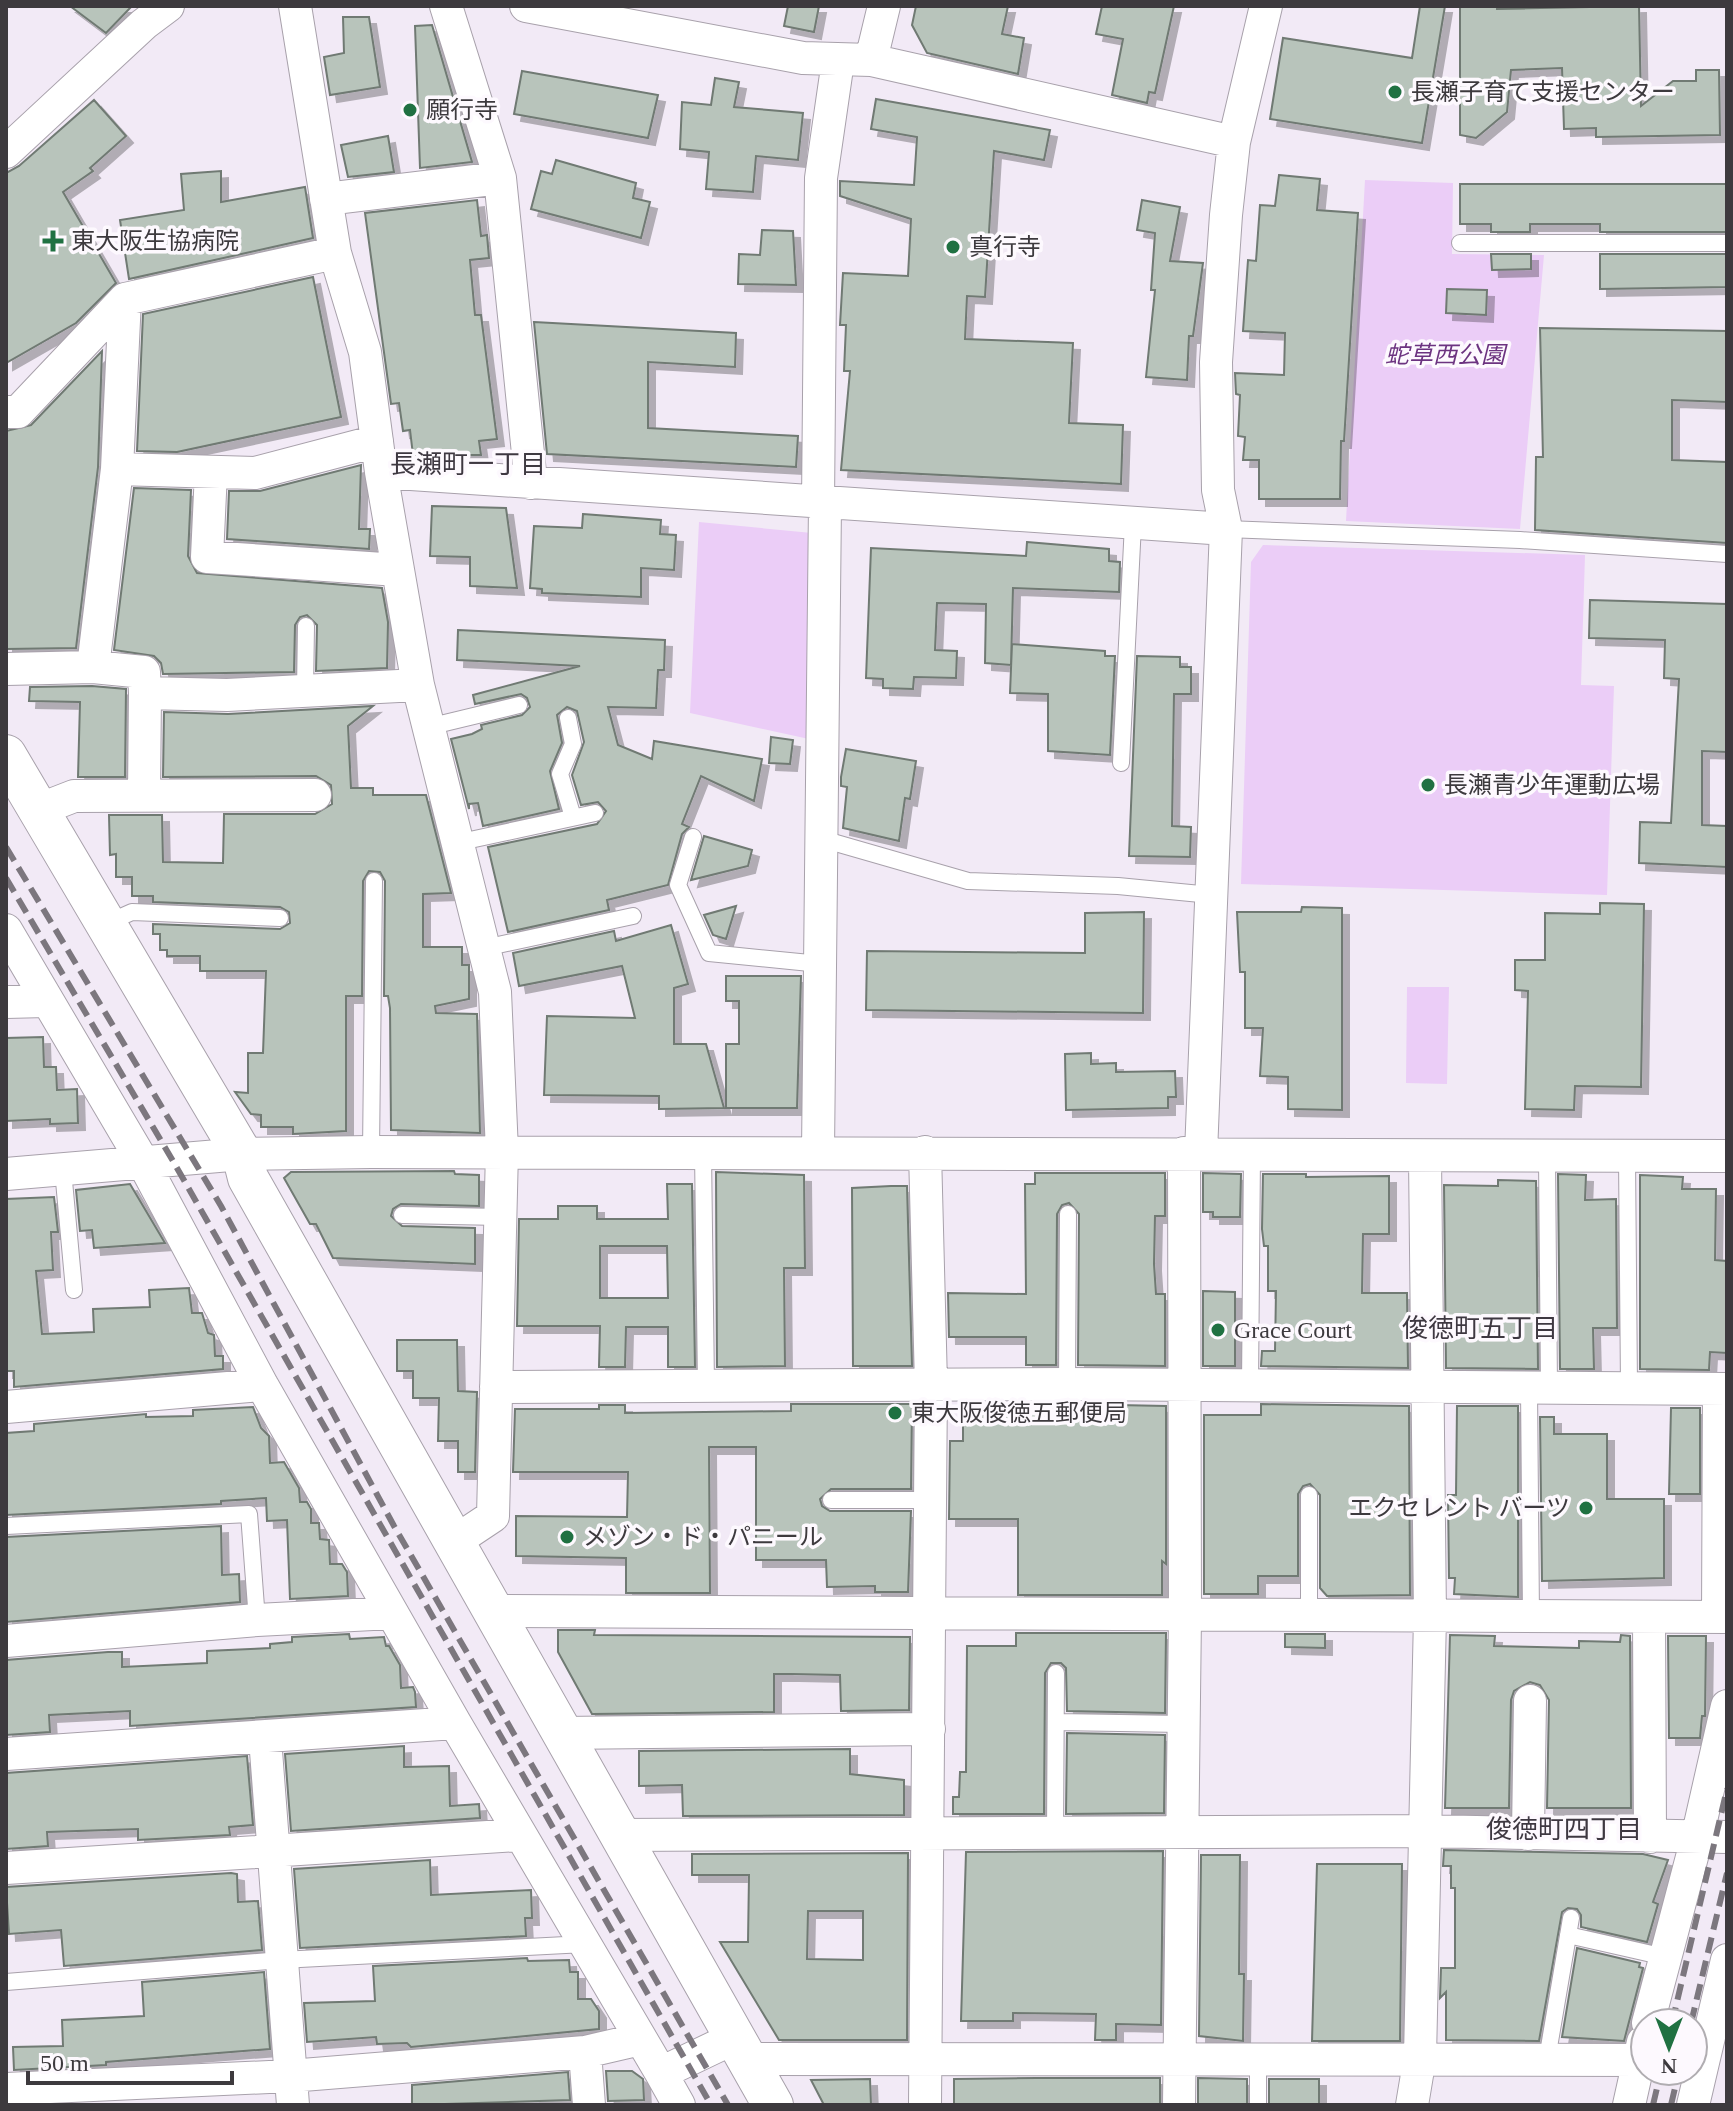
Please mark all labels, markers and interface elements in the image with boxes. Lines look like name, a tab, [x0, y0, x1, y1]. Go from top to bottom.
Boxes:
place label: 長瀬子育て支援センター	[1411, 79, 1675, 105]
marker: 長瀬子育て支援センター	[1386, 83, 1404, 101]
place label: 願行寺	[426, 97, 498, 123]
marker: 願行寺	[401, 101, 419, 119]
place label: 東大阪生協病院	[71, 228, 239, 254]
marker: 東大阪生協病院	[42, 230, 64, 252]
place label: 真行寺	[969, 234, 1041, 260]
marker: 真行寺	[944, 238, 962, 256]
park label: 蛇草西公園	[1385, 342, 1508, 368]
district label: 長瀬町一丁目	[390, 450, 546, 479]
place label: 長瀬青少年運動広場	[1444, 772, 1660, 798]
marker: 長瀬青少年運動広場	[1419, 776, 1437, 794]
district label: 俊徳町五丁目	[1402, 1314, 1558, 1343]
place label: Grace Court	[1234, 1317, 1352, 1343]
marker: Grace Court	[1209, 1321, 1227, 1339]
place label: 東大阪俊徳五郵便局	[911, 1400, 1127, 1426]
marker: 東大阪俊徳五郵便局	[886, 1404, 904, 1422]
place label: エクセレント バーツ	[1348, 1495, 1570, 1521]
marker: エクセレント バーツ	[1577, 1499, 1595, 1517]
place label: メゾン・ド・パニール	[583, 1524, 823, 1550]
marker: メゾン・ド・パニール	[558, 1528, 576, 1546]
district label: 俊徳町四丁目	[1486, 1815, 1642, 1844]
north arrow	[1629, 2007, 1709, 2087]
scale bar	[28, 2035, 232, 2085]
text: 50 m	[40, 2050, 89, 2076]
text: N	[1661, 2054, 1677, 2079]

